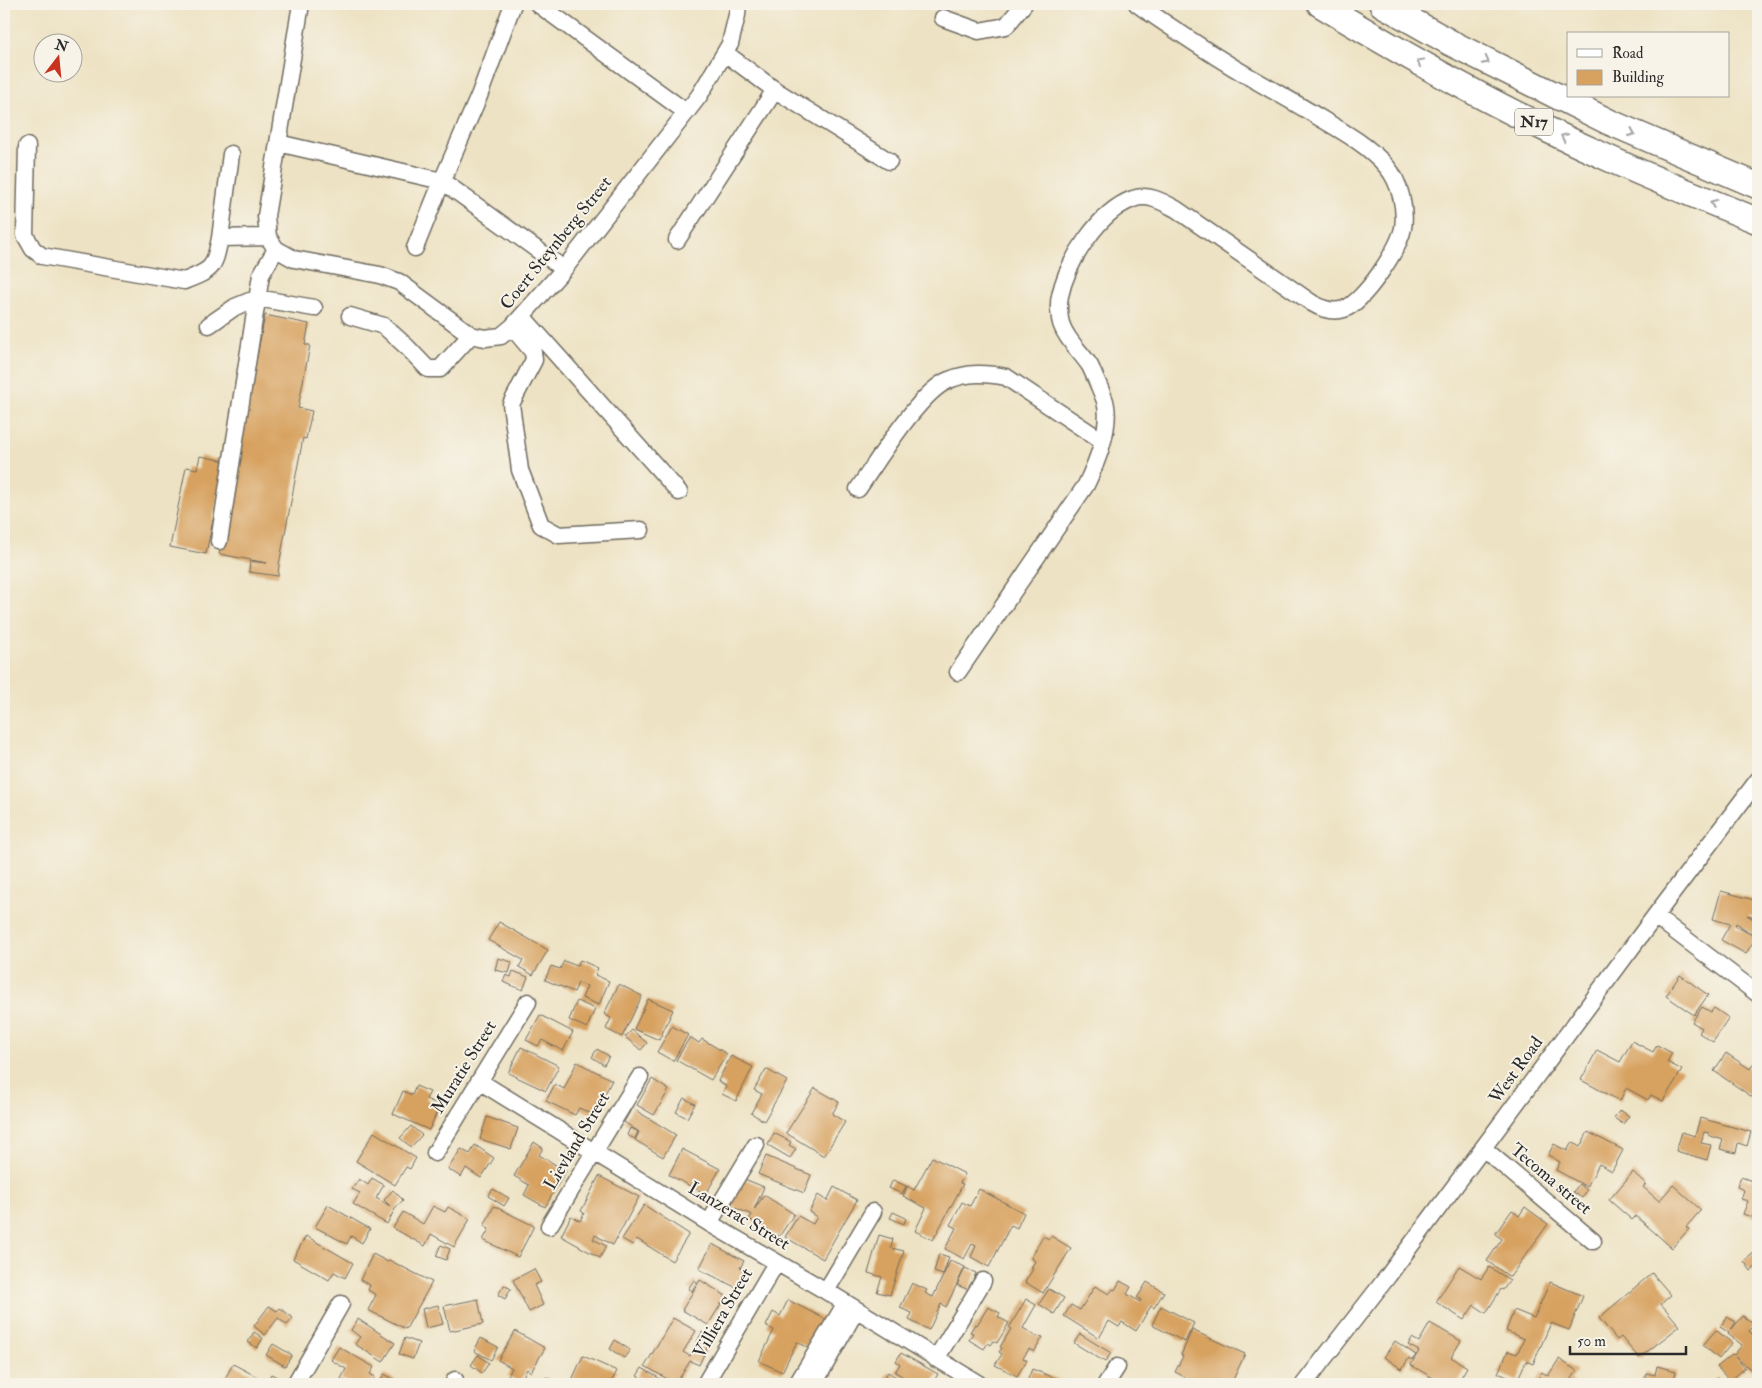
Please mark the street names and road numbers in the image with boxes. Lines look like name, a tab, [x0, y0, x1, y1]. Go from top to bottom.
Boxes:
road number: N17	[1515, 108, 1553, 136]
street label: Coert Steynberg Street	[495, 171, 617, 314]
street label: Muratie Street	[426, 1016, 502, 1118]
street label: West Road	[1483, 1032, 1548, 1109]
street label: Lievland Street	[539, 1088, 615, 1194]
street label: Tecoma street	[1506, 1138, 1596, 1220]
street label: Lanzerac Street	[684, 1177, 794, 1255]
street label: Villiera Street	[688, 1264, 758, 1362]

